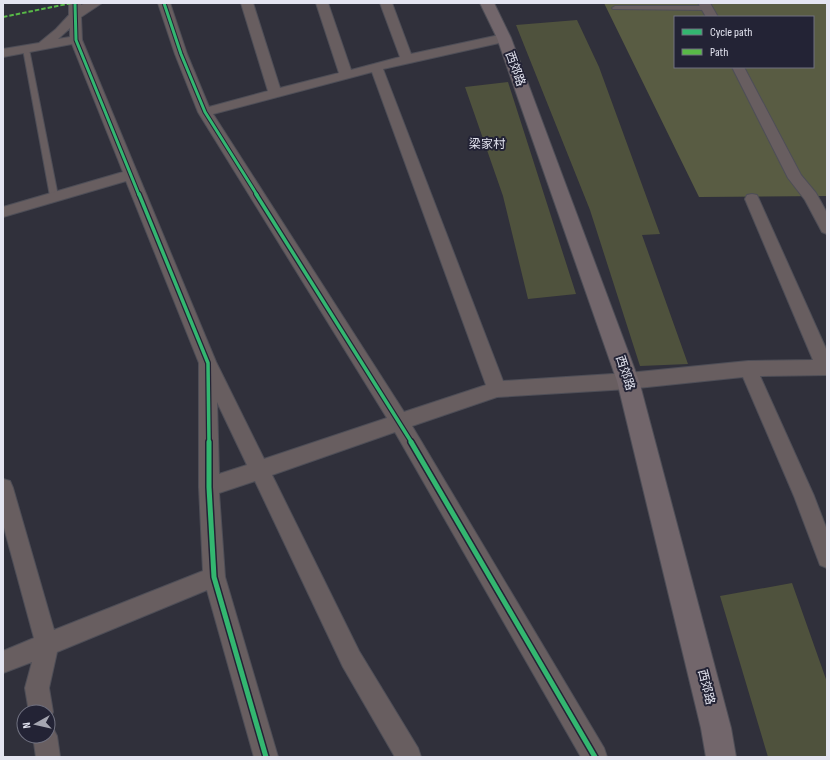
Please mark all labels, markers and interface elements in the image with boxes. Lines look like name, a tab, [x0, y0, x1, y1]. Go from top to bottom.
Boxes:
legend	[674, 16, 814, 68]
text: Cycle path	[710, 25, 752, 40]
text: Path	[710, 45, 728, 60]
street label: 西郊路	[502, 50, 528, 88]
district label: 梁家村	[469, 137, 506, 152]
street label: 西郊路	[612, 354, 638, 392]
street label: 西郊路	[694, 668, 718, 706]
north arrow	[16, 704, 56, 744]
text: N	[20, 721, 33, 729]

